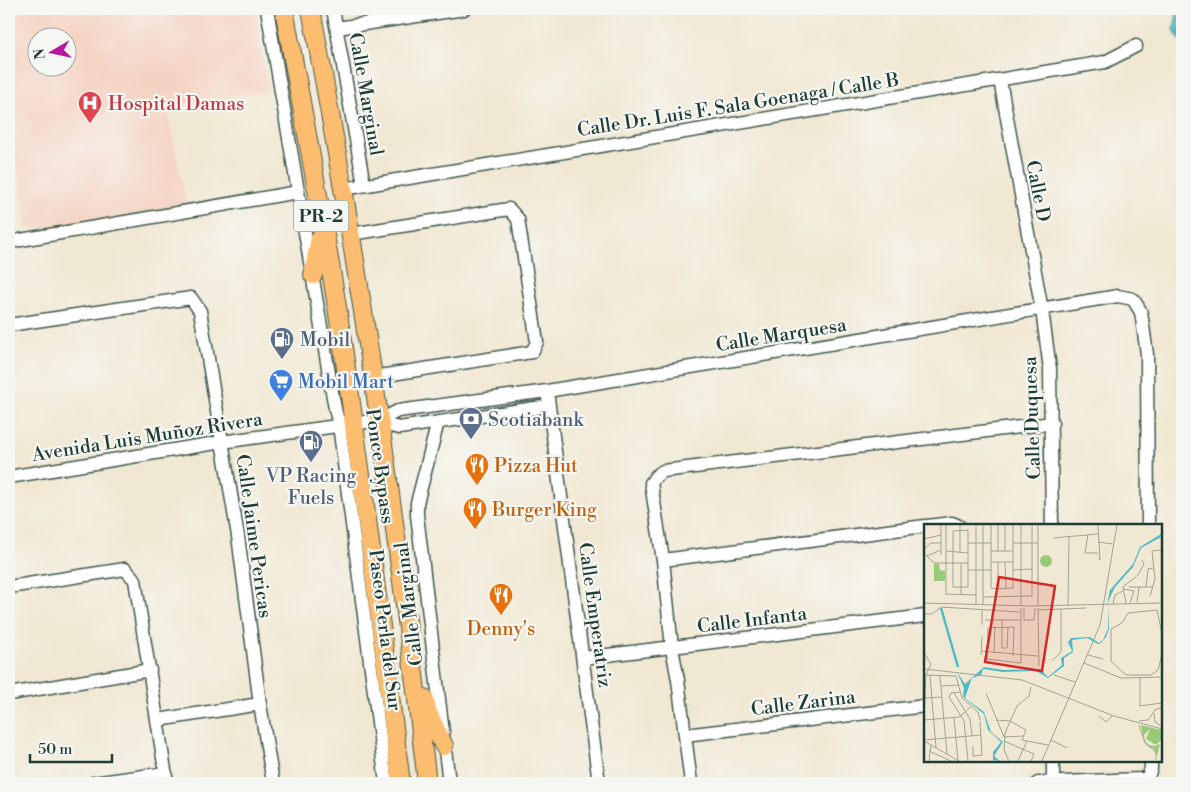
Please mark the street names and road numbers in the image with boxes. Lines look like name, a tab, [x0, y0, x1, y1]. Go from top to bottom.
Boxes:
street label: Calle Marginal	[343, 31, 389, 158]
street label: Calle Dr. Luis F. Sala Goenaga / Calle B	[576, 68, 901, 142]
street label: Calle D	[1020, 158, 1056, 224]
road number: PR-2	[294, 200, 348, 232]
street label: Calle Marquesa	[714, 313, 849, 357]
street label: Calle Duquesa	[1018, 356, 1046, 480]
street label: Avenida Luis Muñoz Rivera	[29, 407, 265, 467]
street label: Ponce Bypass	[360, 407, 400, 525]
street label: Calle Jaime Pericas	[231, 453, 277, 620]
street label: Calle Marginal	[389, 540, 428, 667]
street label: Calle Emperatriz	[573, 541, 617, 689]
street label: Paseo Perla del Sur	[363, 548, 407, 712]
street label: Calle Infanta	[696, 601, 809, 639]
street label: Calle Zarina	[749, 685, 857, 721]

